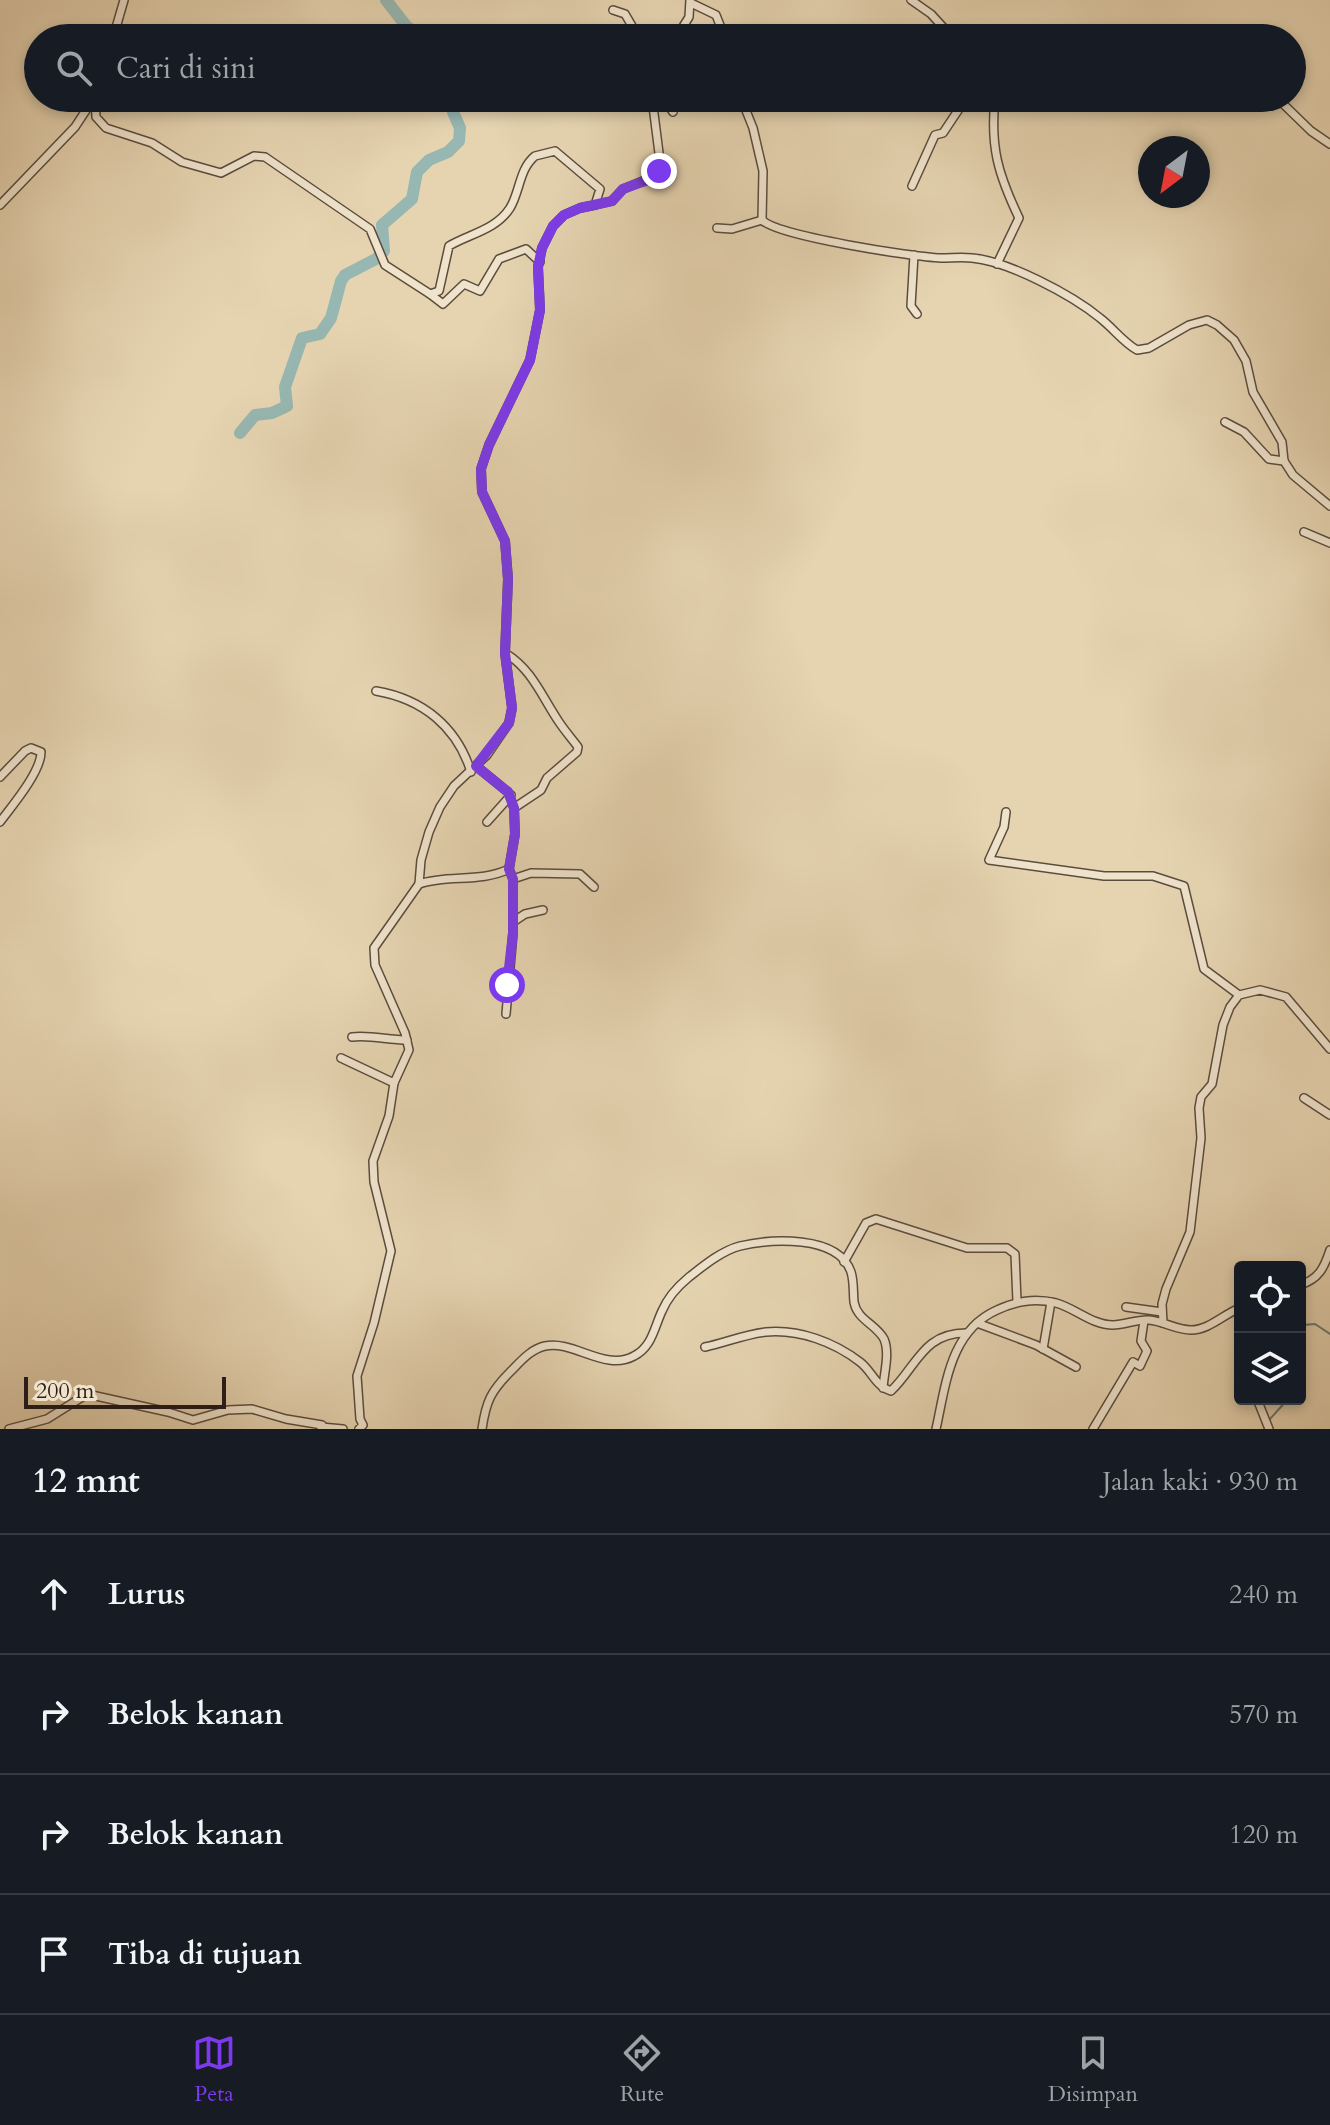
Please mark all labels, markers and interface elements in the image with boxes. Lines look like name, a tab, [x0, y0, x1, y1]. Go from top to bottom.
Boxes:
search box	[24, 24, 1306, 112]
icon: search	[52, 46, 96, 90]
text: Cari di sini	[116, 48, 256, 89]
north arrow	[1138, 136, 1210, 208]
route end	[641, 153, 677, 189]
route start	[489, 967, 525, 1003]
map controls	[1234, 1261, 1306, 1405]
button: locate	[1234, 1261, 1306, 1333]
button: layers	[1234, 1333, 1306, 1405]
scale bar	[24, 1373, 226, 1409]
text: 200 m	[36, 1376, 94, 1406]
text: 12 mnt	[32, 1458, 140, 1504]
text: Jalan kaki · 930 m	[1102, 1464, 1298, 1499]
icon: ahead	[32, 1572, 76, 1616]
text: Lurus	[108, 1574, 185, 1615]
text: 240 m	[1229, 1577, 1298, 1612]
icon: right	[32, 1692, 76, 1736]
text: Belok kanan	[108, 1694, 283, 1735]
text: 570 m	[1229, 1697, 1298, 1732]
icon: right	[32, 1812, 76, 1856]
text: Belok kanan	[108, 1814, 283, 1855]
text: 120 m	[1229, 1817, 1298, 1852]
icon: arrive	[32, 1932, 76, 1976]
text: Tiba di tujuan	[108, 1934, 302, 1975]
tab: Peta	[192, 2031, 236, 2109]
tab: Rute	[620, 2031, 664, 2109]
tab: Disimpan	[1048, 2031, 1138, 2109]

